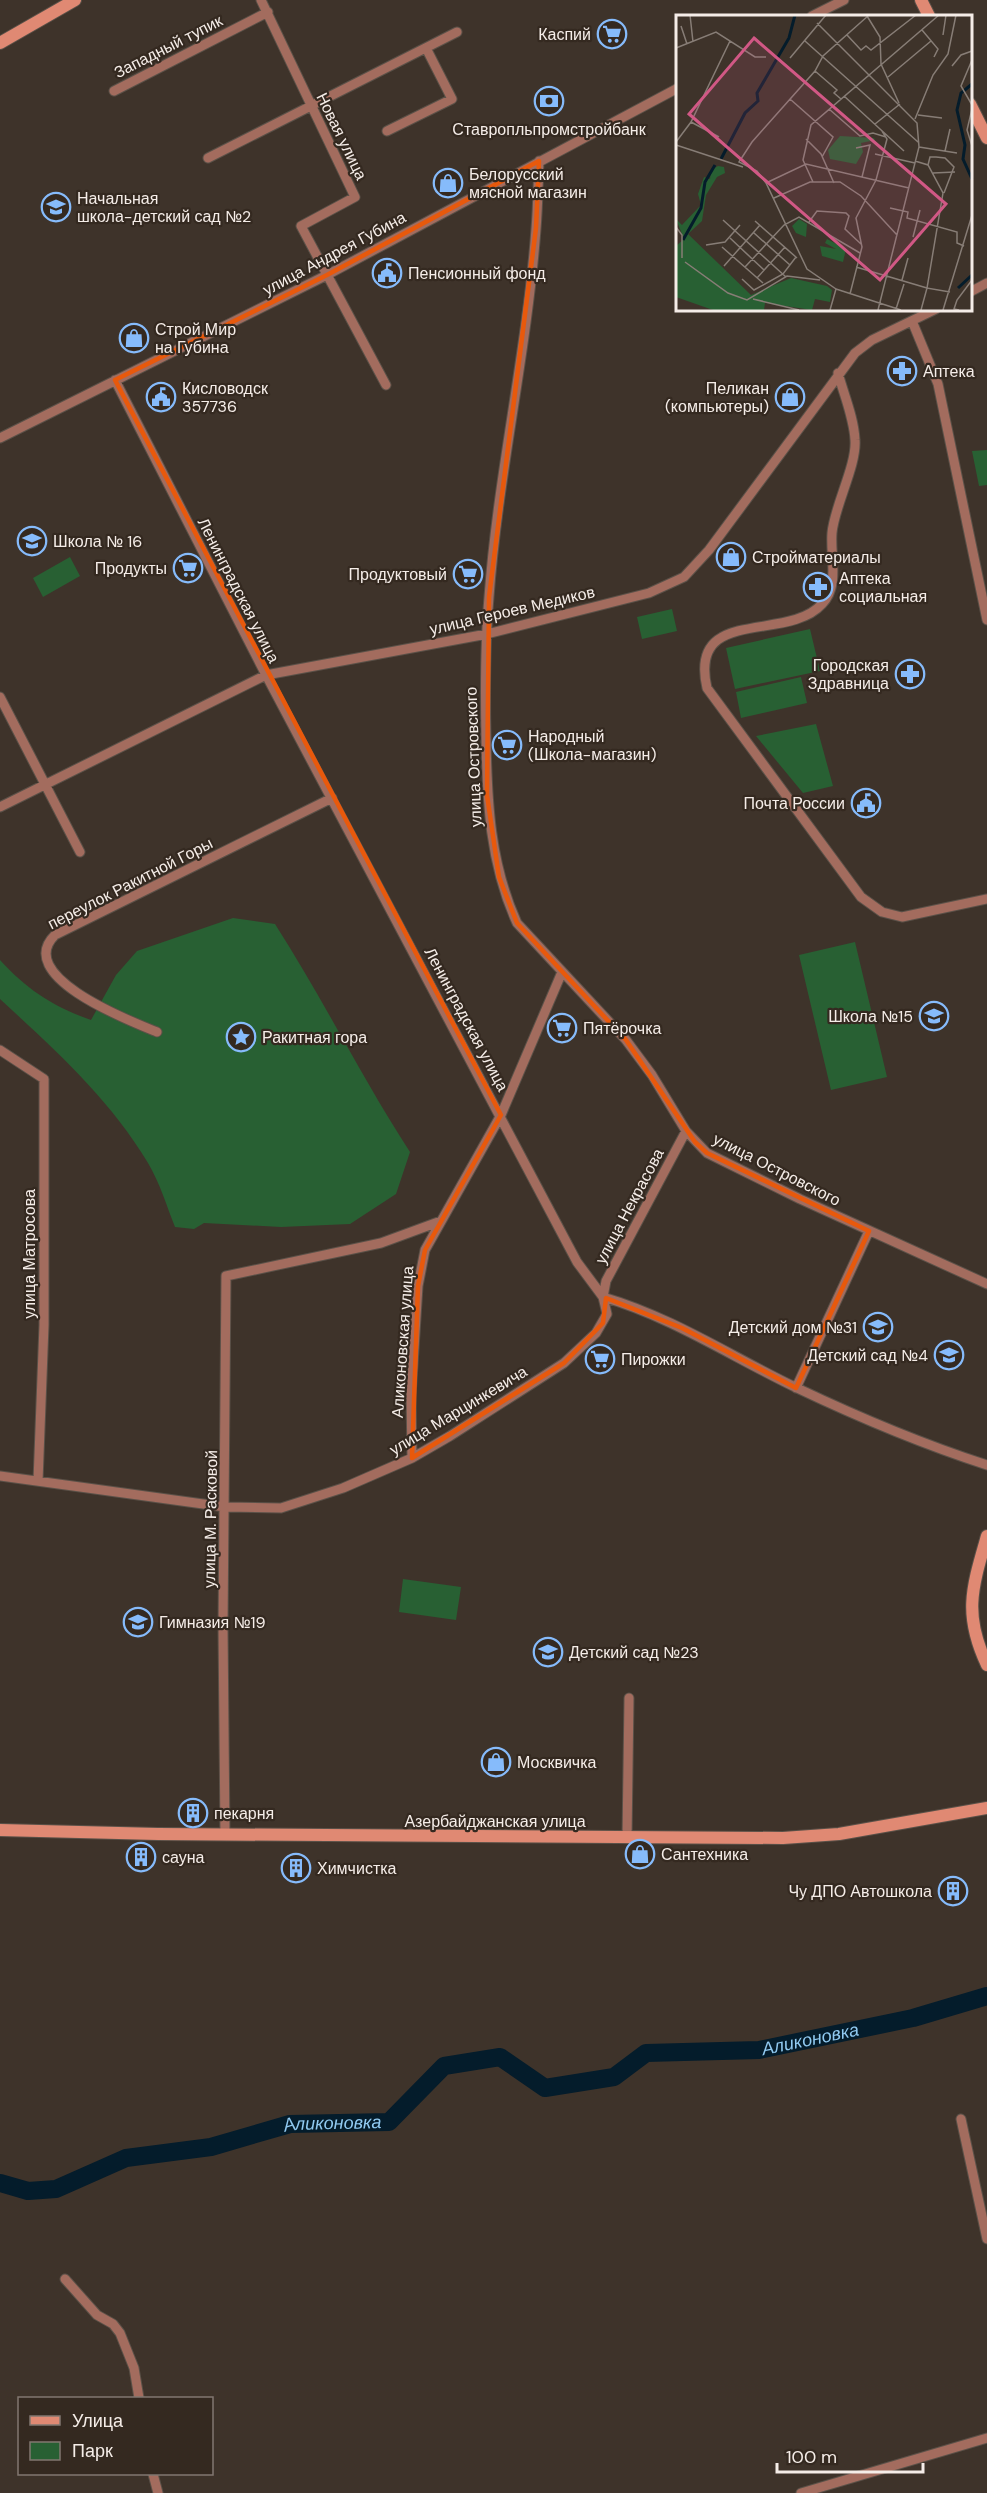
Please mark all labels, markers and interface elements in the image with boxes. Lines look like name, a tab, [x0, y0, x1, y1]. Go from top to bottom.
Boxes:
street label: Западный тупик	[110, 10, 227, 83]
inset map	[676, 15, 972, 310]
supermarket icon: Каспий	[596, 18, 628, 50]
place label: Каспий	[538, 24, 591, 45]
bank icon: Ставропльпромстройбанк	[533, 85, 565, 117]
street label: Новая улица	[311, 89, 372, 183]
place label: Ставропльпромстройбанк	[452, 119, 647, 140]
place label: Белорусский мясной магазин	[469, 164, 587, 203]
shop icon: Белорусский мясной магазин	[432, 167, 464, 199]
place label: Начальная школа-детский сад №2	[77, 188, 251, 227]
school or university icon: Начальная школа-детский сад №2	[40, 191, 72, 223]
street label: улица Андрея Губина	[259, 207, 410, 300]
public building icon: Пенсионный фонд	[371, 257, 403, 289]
place label: Пенсионный фонд	[408, 263, 546, 284]
place label: Строй Мир на Губина	[155, 319, 236, 358]
shop icon: Строй Мир на Губина	[118, 322, 150, 354]
pharmacy icon: Аптека	[886, 355, 918, 387]
place label: Аптека	[923, 361, 975, 382]
place label: Кисловодск 357736	[182, 378, 269, 417]
place label: Пеликан (компьютеры)	[665, 378, 769, 417]
public building icon: Кисловодск 357736	[145, 381, 177, 413]
shop icon: Пеликан (компьютеры)	[774, 381, 806, 413]
street label: Ленинградская улица	[193, 514, 284, 666]
school or university icon: Школа № 16	[16, 525, 48, 557]
place label: Школа № 16	[53, 531, 142, 552]
shop icon: Стройматериалы	[715, 541, 747, 573]
place label: Стройматериалы	[752, 547, 881, 568]
supermarket icon: Продукты	[172, 552, 204, 584]
place label: Продукты	[95, 558, 167, 579]
supermarket icon: Продуктовый	[452, 558, 484, 590]
place label: Продуктовый	[349, 564, 447, 585]
place label: Аптека социальная	[839, 568, 927, 607]
pharmacy icon: Аптека социальная	[802, 571, 834, 603]
street label: улица Героев Медиков	[427, 581, 597, 640]
place label: Городская Здравница	[808, 655, 889, 694]
pharmacy icon: Городская Здравница	[894, 658, 926, 690]
street label: улица Островского	[461, 686, 486, 828]
place label: Народный (Школа-магазин)	[528, 726, 656, 765]
supermarket icon: Народный (Школа-магазин)	[491, 729, 523, 761]
public building icon: Почта России	[850, 787, 882, 819]
place label: Почта России	[744, 793, 845, 814]
street label: переулок Ракитной Горы	[44, 833, 216, 934]
street label: Ленинградская улица	[420, 944, 513, 1095]
school or university icon: Школа №15	[918, 1000, 950, 1032]
place label: Школа №15	[828, 1006, 913, 1027]
supermarket icon: Пятёрочка	[546, 1012, 578, 1044]
place label: Пятёрочка	[583, 1018, 662, 1039]
place icon: Ракитная гора	[225, 1021, 257, 1053]
place label: Ракитная гора	[262, 1027, 367, 1048]
street label: улица Островского	[709, 1128, 844, 1211]
street label: улица Некрасова	[590, 1145, 669, 1268]
street label: улица Матросова	[19, 1189, 40, 1319]
street label: Аликоновская улица	[387, 1265, 418, 1419]
school or university icon: Детский дом №31	[862, 1311, 894, 1343]
place label: Детский дом №31	[729, 1317, 857, 1338]
school or university icon: Детский сад №4	[933, 1339, 965, 1371]
supermarket icon: Пирожки	[584, 1343, 616, 1375]
place label: Детский сад №4	[807, 1345, 928, 1366]
place label: Пирожки	[621, 1349, 686, 1370]
street label: улица Марцинкевича	[385, 1361, 531, 1460]
street label: улица М. Расковой	[199, 1450, 222, 1588]
school or university icon: Гимназия №19	[122, 1606, 154, 1638]
place label: Гимназия №19	[159, 1612, 266, 1633]
school or university icon: Детский сад №23	[532, 1636, 564, 1668]
place label: Детский сад №23	[569, 1642, 699, 1663]
shop icon: Москвичка	[480, 1746, 512, 1778]
place label: Москвичка	[517, 1752, 597, 1773]
building icon: пекарня	[177, 1797, 209, 1829]
place label: пекарня	[214, 1803, 274, 1824]
street label: Азербайджанская улица	[404, 1811, 586, 1832]
shop icon: Сантехника	[624, 1838, 656, 1870]
building icon: сауна	[125, 1841, 157, 1873]
place label: Сантехника	[661, 1844, 748, 1865]
place label: сауна	[162, 1847, 205, 1868]
building icon: Химчистка	[280, 1852, 312, 1884]
place label: Химчистка	[317, 1858, 397, 1879]
building icon: Чу ДПО Автошкола	[937, 1875, 969, 1907]
place label: Чу ДПО Автошкола	[788, 1881, 932, 1902]
water label: Аликоновка	[759, 2018, 861, 2061]
water label: Аликоновка	[279, 2110, 382, 2138]
legend	[18, 2397, 213, 2475]
text: Улица	[72, 2409, 124, 2433]
scale bar	[777, 2436, 922, 2474]
text: Парк	[72, 2439, 113, 2463]
text: 100 m	[786, 2445, 837, 2469]

